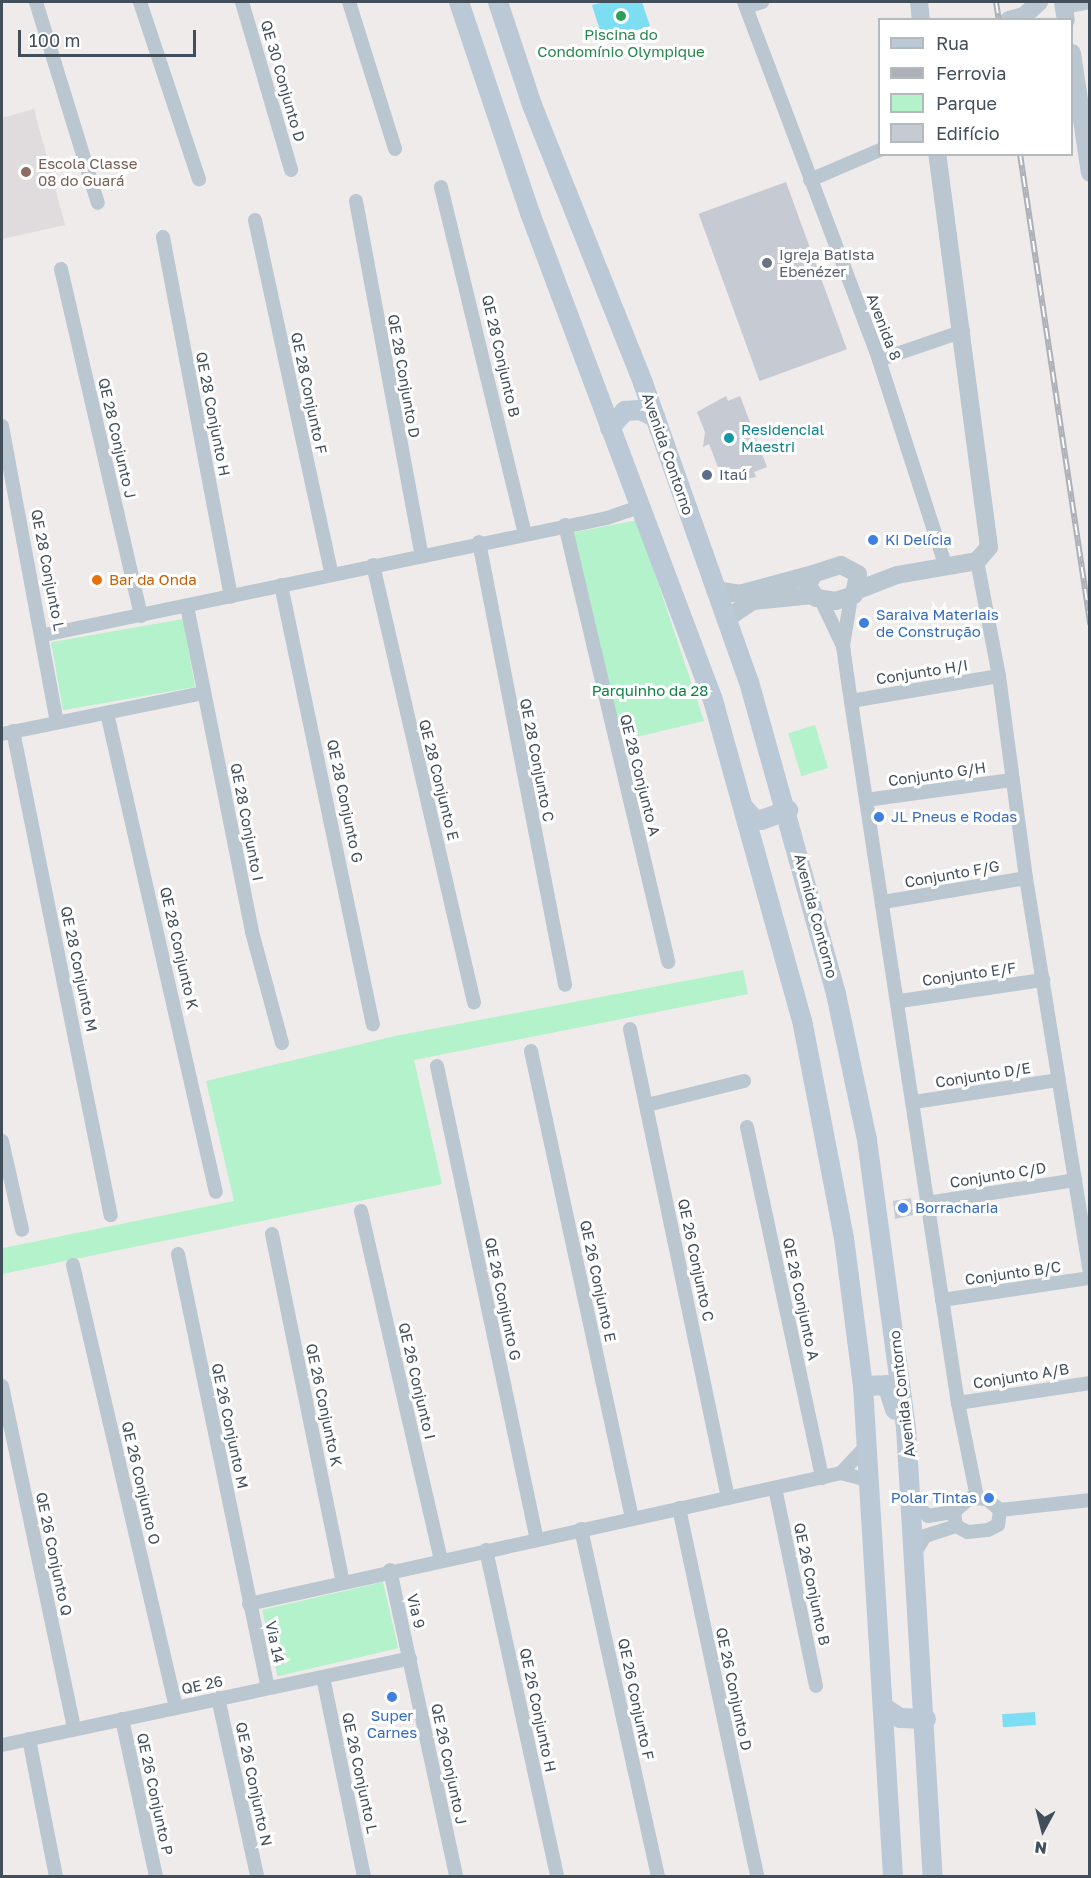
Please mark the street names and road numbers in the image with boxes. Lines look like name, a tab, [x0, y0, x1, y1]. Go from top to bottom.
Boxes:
street label: QE 30 Conjunto D	[257, 18, 309, 144]
street label: Avenida 8	[863, 291, 905, 363]
street label: QE 28 Conjunto B	[478, 293, 524, 419]
street label: QE 28 Conjunto D	[384, 313, 424, 439]
street label: QE 28 Conjunto F	[287, 331, 331, 455]
street label: QE 28 Conjunto H	[192, 350, 234, 478]
street label: QE 28 Conjunto J	[94, 376, 140, 500]
street label: Avenida Contorno	[639, 391, 697, 517]
street label: QE 28 Conjunto L	[27, 508, 69, 632]
street label: Conjunto H/I	[875, 656, 969, 688]
street label: QE 28 Conjunto C	[516, 697, 558, 823]
street label: QE 28 Conjunto A	[616, 712, 664, 838]
street label: QE 28 Conjunto E	[415, 718, 463, 842]
street label: QE 28 Conjunto G	[323, 738, 367, 864]
street label: Conjunto G/H	[887, 758, 987, 790]
street label: QE 28 Conjunto I	[227, 762, 267, 882]
street label: Avenida Contorno	[791, 852, 841, 980]
street label: Conjunto F/G	[903, 857, 1001, 891]
street label: QE 28 Conjunto K	[156, 885, 202, 1011]
street label: QE 28 Conjunto M	[57, 905, 101, 1033]
street label: Conjunto E/F	[921, 959, 1017, 989]
street label: Conjunto D/E	[934, 1059, 1032, 1091]
street label: Conjunto C/D	[949, 1159, 1047, 1191]
street label: QE 26 Conjunto C	[674, 1197, 718, 1323]
street label: QE 26 Conjunto E	[576, 1218, 620, 1344]
street label: QE 26 Conjunto G	[481, 1236, 525, 1362]
street label: QE 26 Conjunto A	[779, 1236, 823, 1362]
street label: Conjunto B/C	[964, 1257, 1062, 1289]
street label: QE 26 Conjunto I	[395, 1321, 439, 1441]
street label: Avenida Contorno	[885, 1329, 919, 1459]
street label: QE 26 Conjunto K	[302, 1342, 346, 1468]
street label: Conjunto A/B	[972, 1360, 1070, 1392]
street label: QE 26 Conjunto M	[208, 1362, 252, 1490]
street label: QE 26 Conjunto O	[118, 1420, 164, 1546]
street label: QE 26 Conjunto Q	[32, 1491, 76, 1617]
street label: QE 26 Conjunto B	[790, 1521, 834, 1647]
street label: Via 9	[403, 1592, 429, 1630]
street label: Via 14	[262, 1619, 288, 1665]
street label: QE 26 Conjunto D	[712, 1626, 756, 1752]
street label: QE 26 Conjunto F	[614, 1637, 658, 1761]
street label: QE 26 Conjunto H	[516, 1646, 560, 1774]
street label: QE 26	[180, 1672, 224, 1698]
street label: QE 26 Conjunto J	[427, 1702, 471, 1826]
street label: QE 26 Conjunto L	[338, 1711, 382, 1835]
street label: QE 26 Conjunto N	[232, 1720, 276, 1848]
street label: QE 26 Conjunto P	[133, 1731, 177, 1857]

